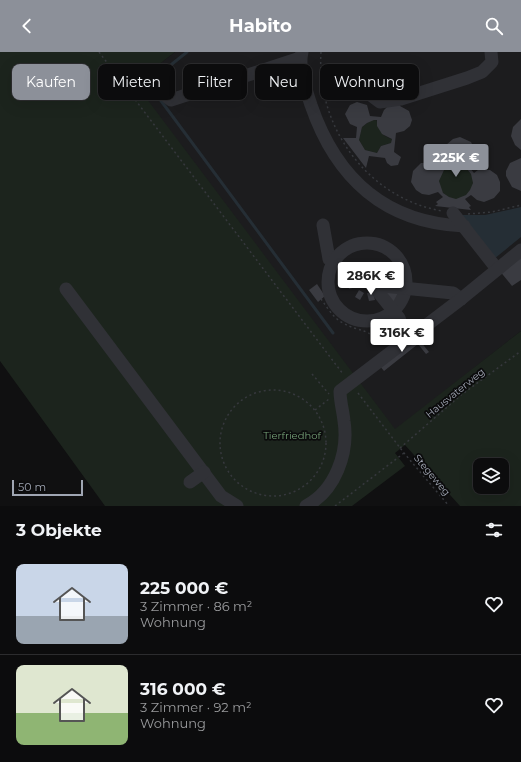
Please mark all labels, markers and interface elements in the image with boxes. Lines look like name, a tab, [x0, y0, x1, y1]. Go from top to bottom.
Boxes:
icon: back	[16, 15, 38, 37]
text: Habito	[229, 15, 292, 37]
icon: search	[483, 15, 505, 37]
chip: Kaufen	[12, 64, 90, 100]
chip: Mieten	[98, 64, 175, 100]
chip: Filter	[183, 64, 247, 100]
chip: Neu	[255, 64, 312, 100]
chip: Wohnung	[320, 64, 419, 100]
pin: 225K €	[423, 144, 489, 178]
text: 225K €	[433, 149, 479, 165]
pin: 286K €	[338, 262, 404, 296]
text: 286K €	[347, 267, 395, 283]
pin: 316K €	[369, 319, 435, 353]
text: 316K €	[380, 324, 424, 340]
street label: Hausvaterweg	[423, 365, 487, 421]
park label: Tierfriedhof	[263, 429, 321, 442]
street label: Stegeweg	[411, 452, 453, 498]
map controls	[473, 458, 509, 494]
button: layers	[473, 458, 509, 494]
scale bar	[12, 478, 83, 497]
text: 50 m	[18, 480, 46, 494]
icon: filters	[483, 519, 505, 541]
text: 3 Objekte	[16, 520, 102, 540]
text: 225 000 €	[140, 578, 228, 598]
icon: home	[48, 580, 96, 628]
icon: heart	[483, 593, 505, 615]
text: 3 Zimmer · 86 m²	[140, 598, 252, 614]
text: Wohnung	[140, 614, 206, 630]
text: 316 000 €	[140, 679, 226, 699]
icon: home	[48, 681, 96, 729]
icon: heart	[483, 694, 505, 716]
text: 3 Zimmer · 92 m²	[140, 699, 252, 715]
text: Wohnung	[140, 715, 206, 731]

